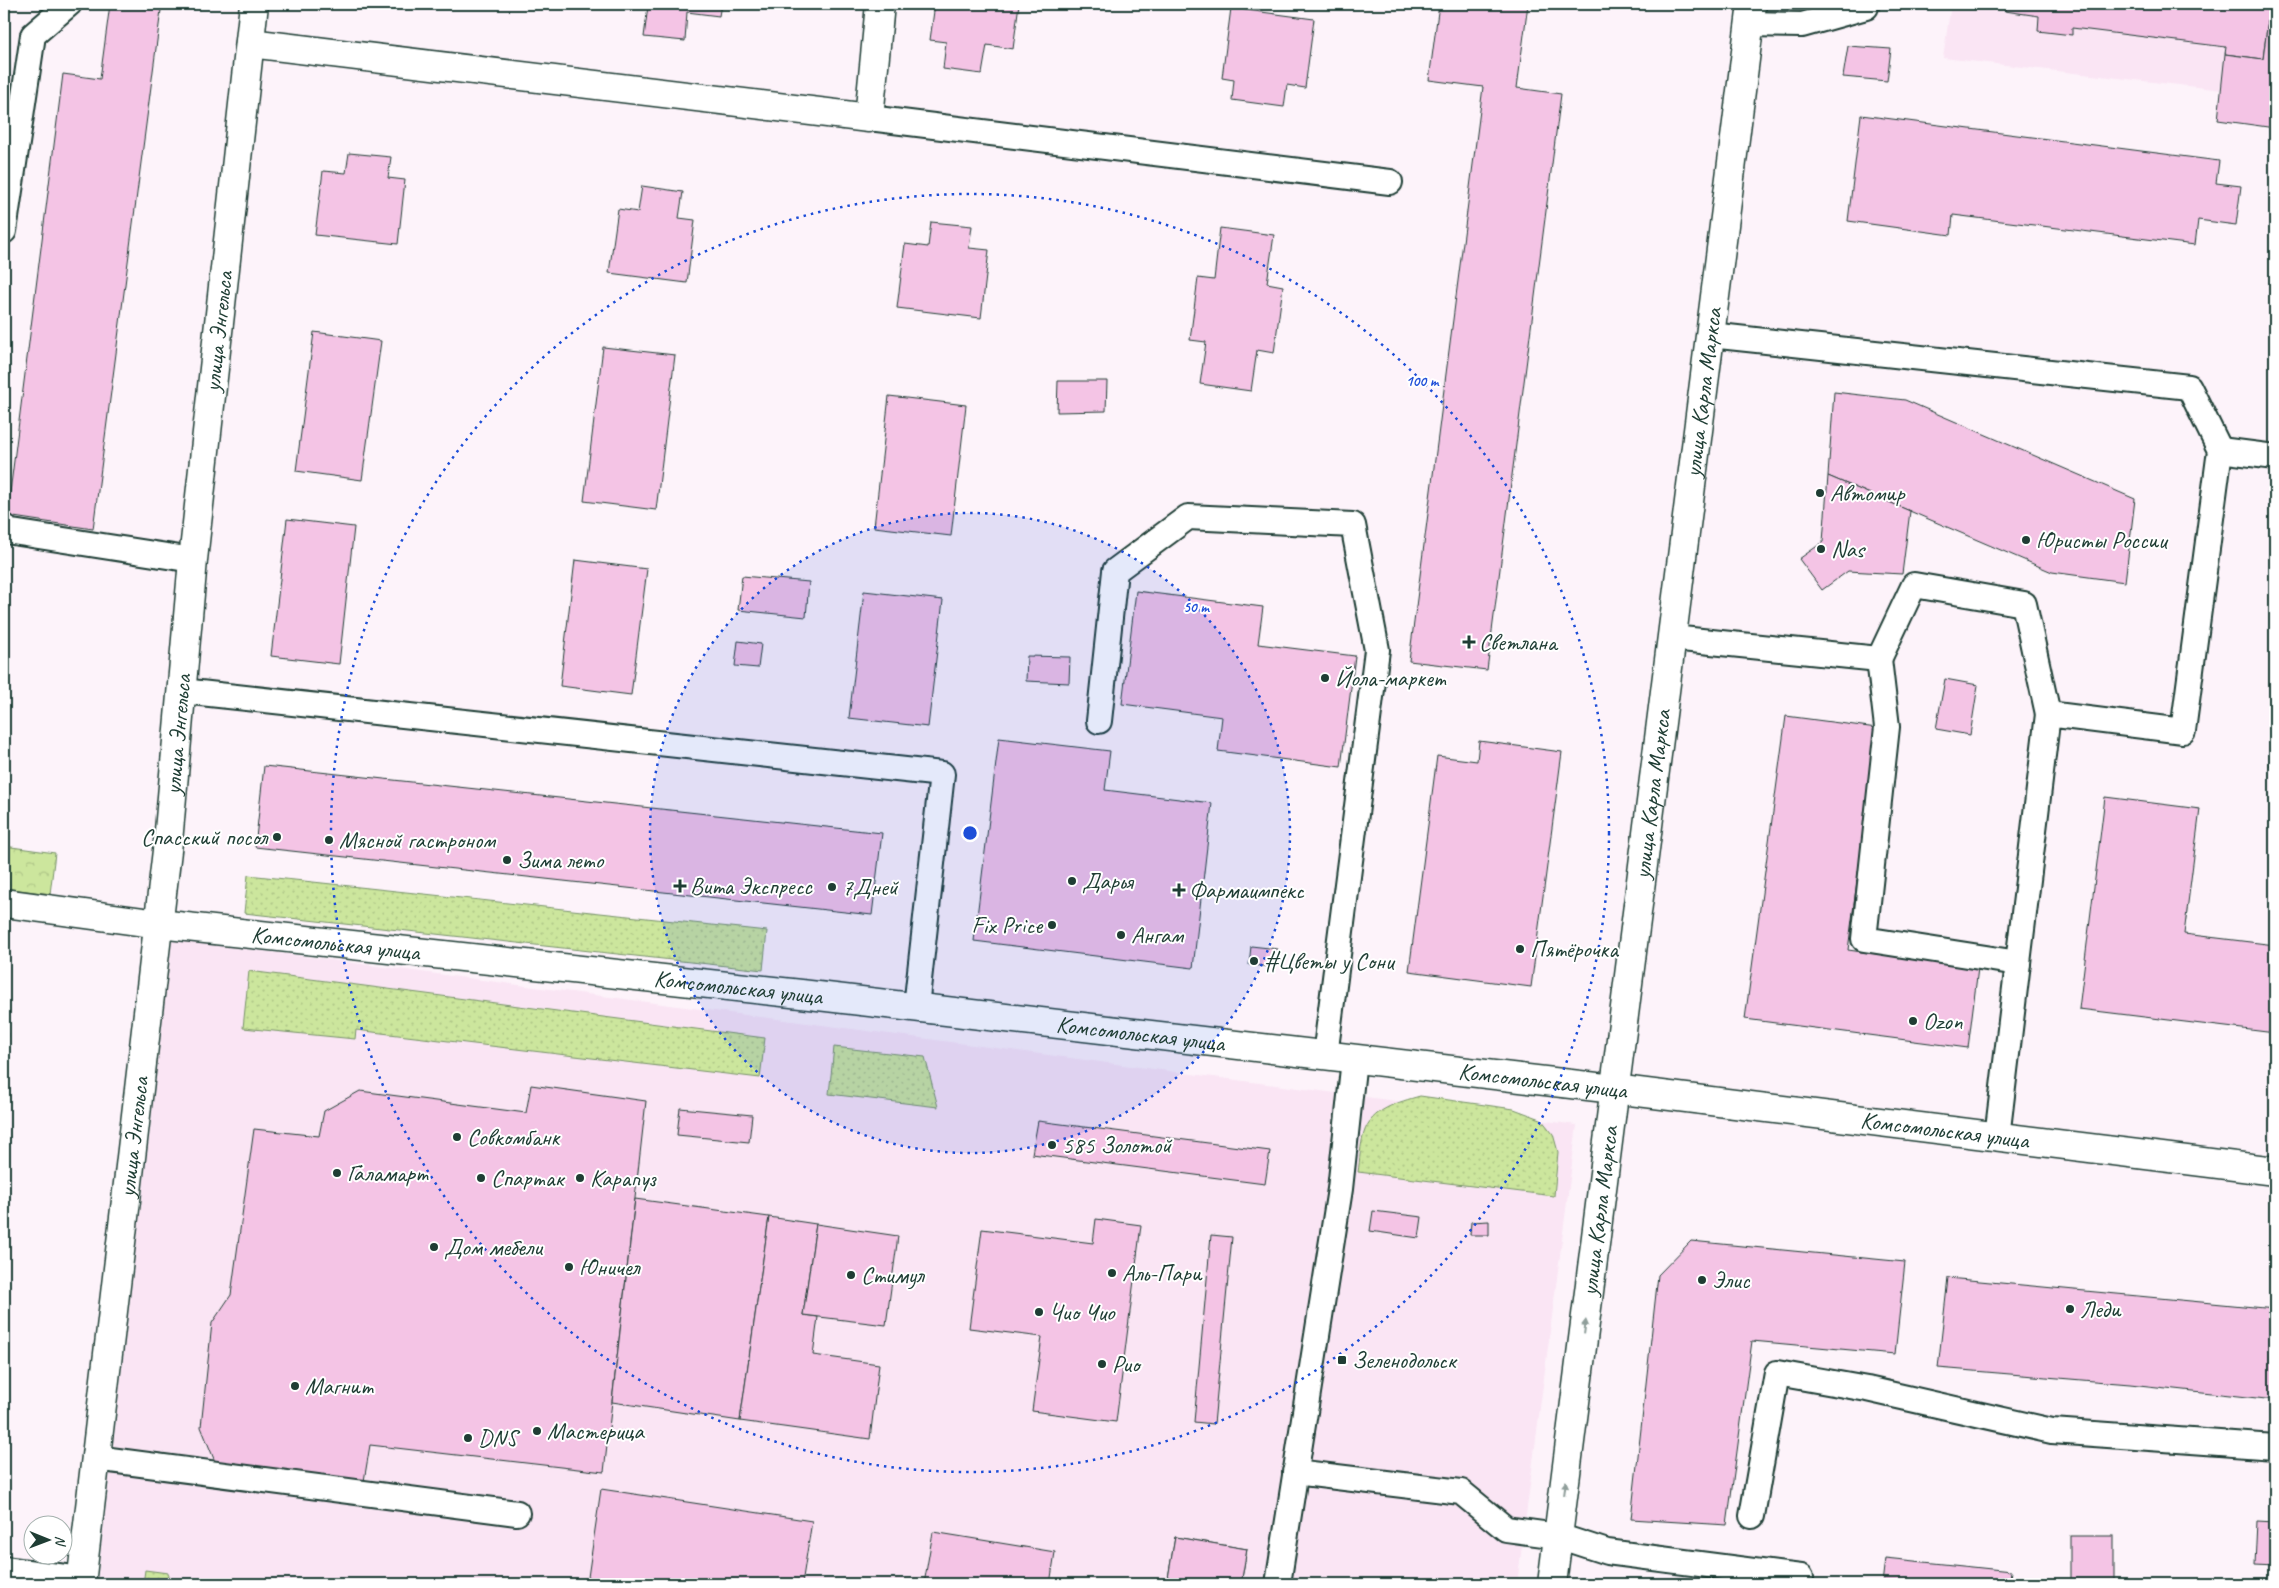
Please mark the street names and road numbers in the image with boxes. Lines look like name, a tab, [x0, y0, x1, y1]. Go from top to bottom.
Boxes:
street label: улица Энгельса	[196, 269, 240, 395]
street label: улица Карла Маркса	[1677, 305, 1729, 481]
street label: улица Энгельса	[157, 672, 198, 798]
street label: улица Карла Маркса	[1626, 706, 1678, 883]
street label: Комсомольская улица	[250, 919, 423, 967]
street label: Комсомольская улица	[652, 963, 825, 1012]
street label: Комсомольская улица	[1055, 1009, 1228, 1059]
street label: Комсомольская улица	[1457, 1056, 1630, 1106]
street label: улица Энгельса	[111, 1074, 155, 1201]
street label: Комсомольская улица	[1859, 1105, 2032, 1155]
street label: улица Карла Маркса	[1573, 1123, 1625, 1299]

